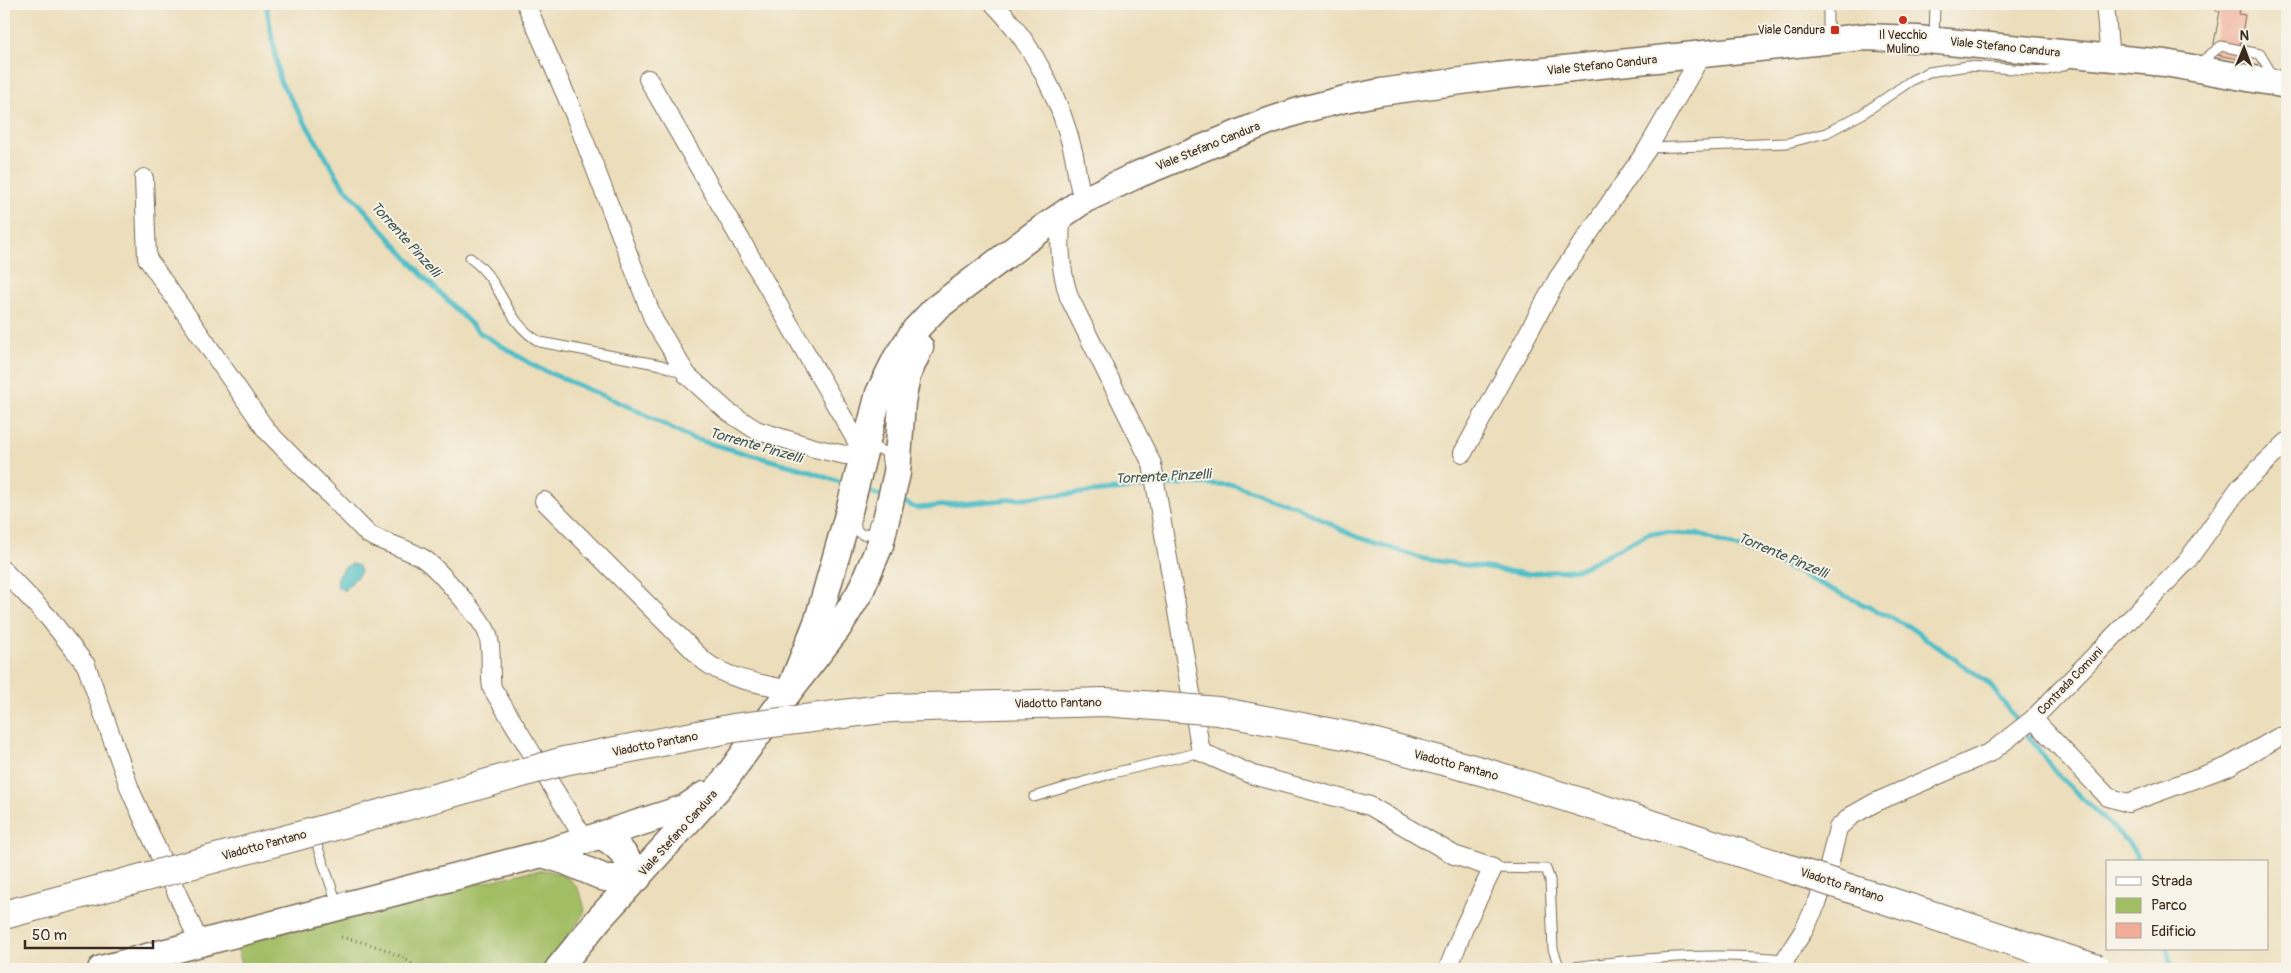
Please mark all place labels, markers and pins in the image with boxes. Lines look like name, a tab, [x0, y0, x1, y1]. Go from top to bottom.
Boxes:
marker: Il Vecchio Mulino	[1897, 14, 1909, 26]
place label: Viale Candura	[1758, 23, 1825, 38]
marker: Viale Candura	[1829, 24, 1841, 36]
place label: Il Vecchio Mulino	[1879, 28, 1928, 57]

